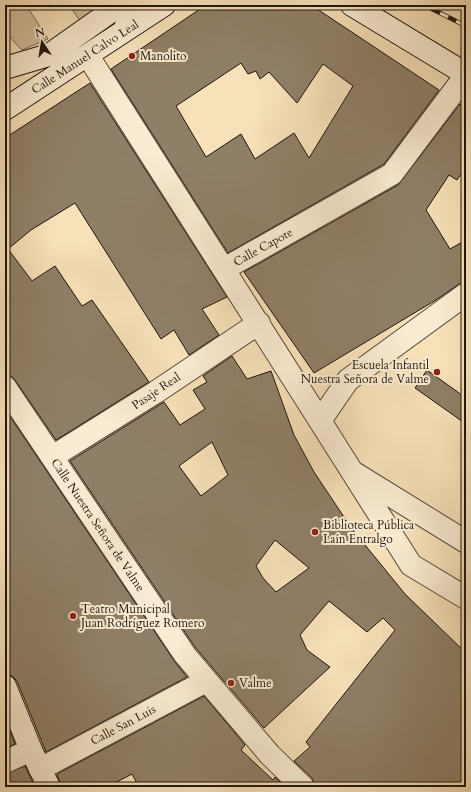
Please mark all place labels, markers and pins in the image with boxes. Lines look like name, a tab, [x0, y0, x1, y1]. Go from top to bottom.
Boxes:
place label: Manolito	[140, 48, 187, 64]
marker: Manolito	[127, 51, 137, 61]
place label: Escuela Infantil Nuestra Señora de Valme	[301, 357, 429, 387]
marker: Escuela Infantil Nuestra Señora de Valme	[432, 367, 442, 377]
place label: Biblioteca Pública Laín Entralgo	[323, 517, 415, 547]
marker: Biblioteca Pública Laín Entralgo	[310, 527, 320, 537]
place label: Teatro Municipal Juan Rodríguez Romero	[79, 601, 205, 631]
marker: Teatro Municipal Juan Rodríguez Romero	[68, 611, 78, 621]
place label: Valme	[239, 675, 272, 691]
marker: Valme	[226, 678, 236, 688]

